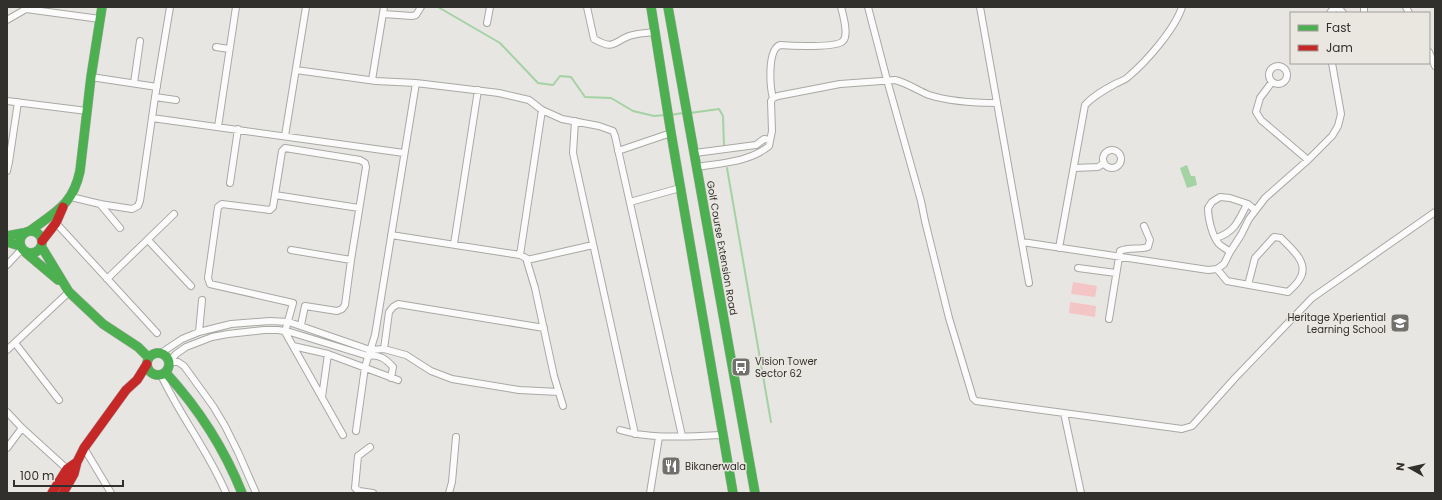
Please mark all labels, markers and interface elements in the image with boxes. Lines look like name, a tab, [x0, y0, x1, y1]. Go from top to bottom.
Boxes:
legend	[1290, 12, 1430, 64]
text: Fast	[1326, 19, 1351, 36]
text: Jam	[1326, 39, 1353, 56]
street label: Golf Course Extension Road	[703, 180, 741, 316]
place label: Heritage Xperiential Learning School	[1287, 310, 1386, 337]
school or university icon: Heritage Xperiential Learning School	[1389, 312, 1411, 334]
place label: Vision Tower Sector 62	[755, 354, 818, 381]
bus stop icon: Vision Tower Sector 62	[730, 356, 752, 378]
north arrow	[1390, 448, 1430, 488]
restaurant icon: Bikanerwala	[660, 455, 682, 477]
place label: Bikanerwala	[685, 459, 746, 474]
text: N	[1392, 461, 1409, 472]
scale bar	[14, 462, 123, 488]
text: 100 m	[20, 467, 54, 484]

